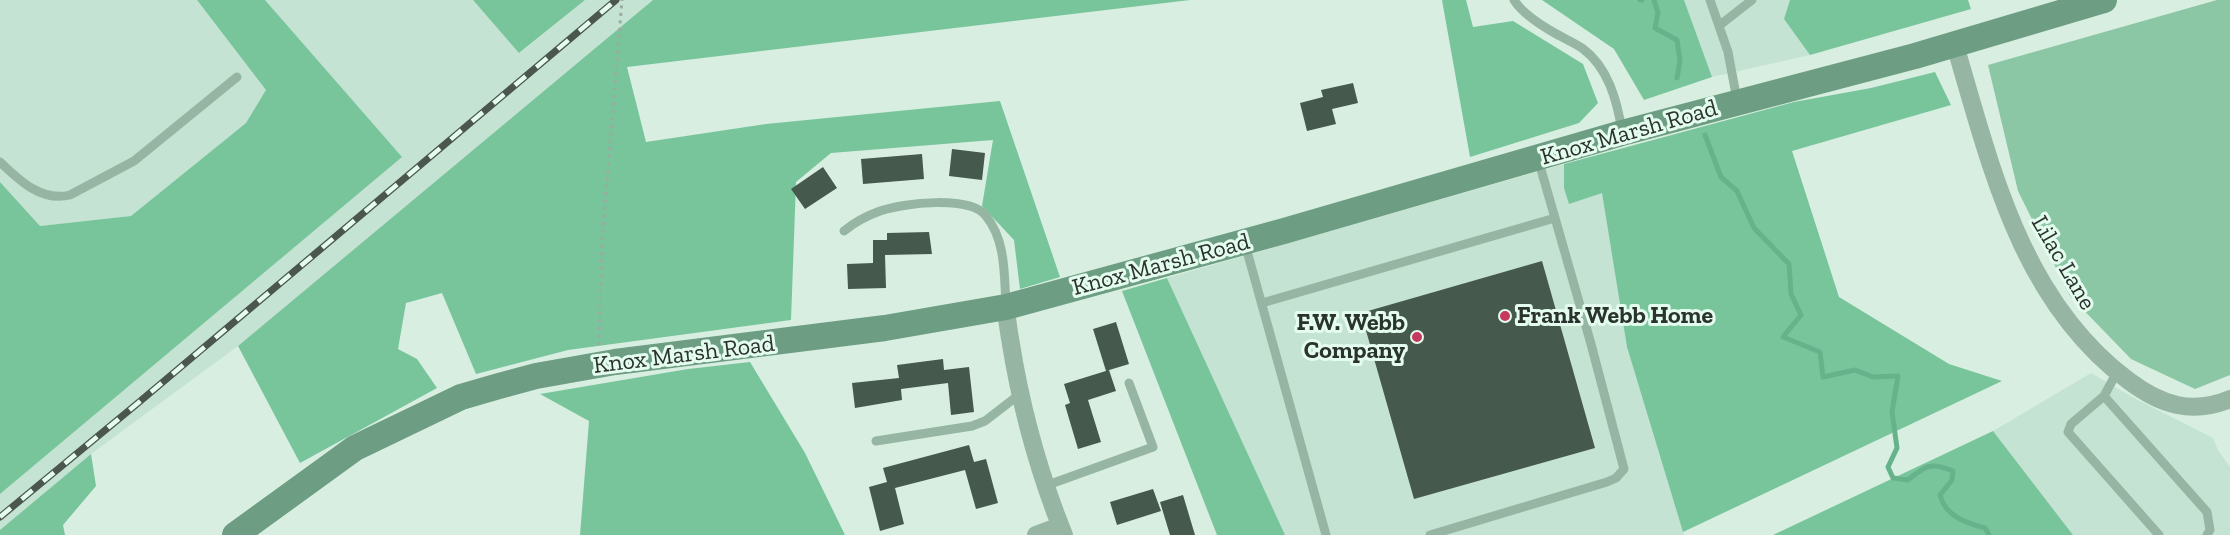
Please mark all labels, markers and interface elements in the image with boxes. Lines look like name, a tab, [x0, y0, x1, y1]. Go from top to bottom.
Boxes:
street label: Knox Marsh Road	[1537, 94, 1721, 172]
street label: Lilac Lane	[2025, 211, 2101, 315]
street label: Knox Marsh Road	[1069, 227, 1253, 303]
place label: Frank Webb Home	[1517, 302, 1713, 330]
place label: F.W. Webb Company	[1297, 309, 1405, 365]
marker: Frank Webb Home	[1498, 309, 1512, 323]
street label: Knox Marsh Road	[592, 330, 776, 380]
marker: F.W. Webb Company	[1410, 330, 1424, 344]

